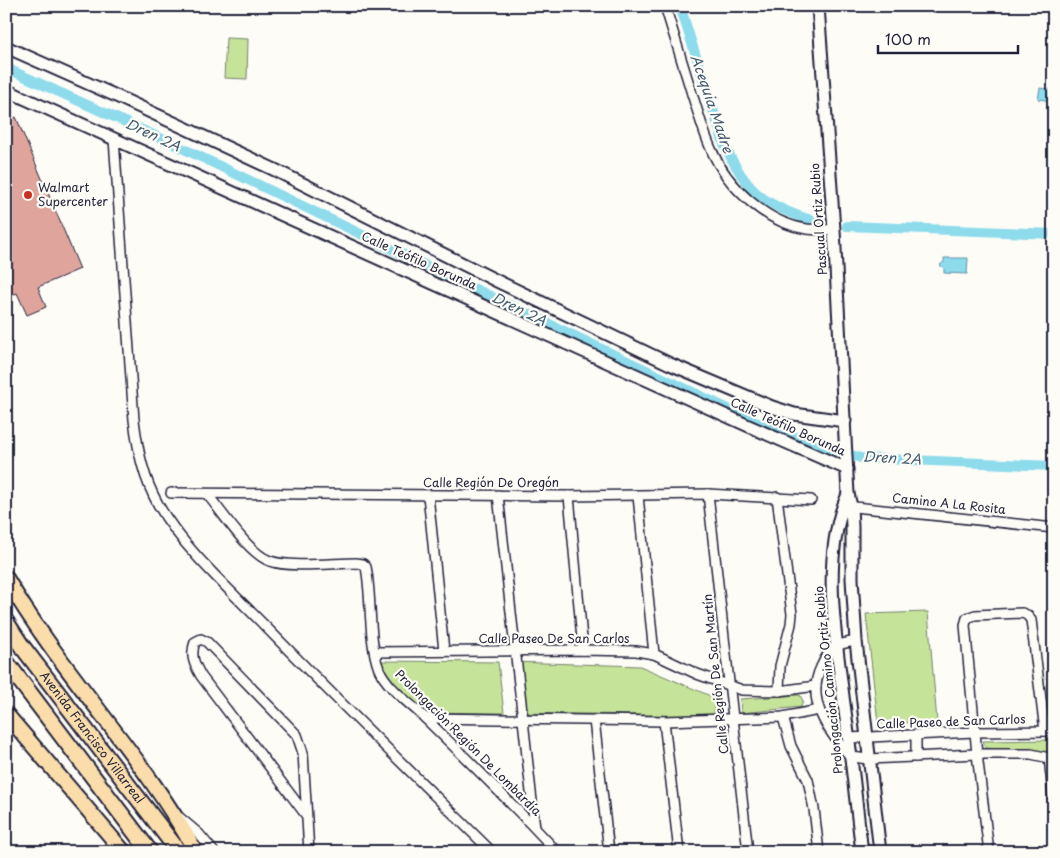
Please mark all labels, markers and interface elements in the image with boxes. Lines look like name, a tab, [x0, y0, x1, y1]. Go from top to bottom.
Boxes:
scale bar	[878, 22, 1018, 54]
text: 100 m	[885, 27, 931, 50]
water label: Acequia Madre	[686, 52, 739, 156]
water label: Dren 2A	[122, 113, 184, 157]
street label: Pascual Ortiz Rubio	[805, 162, 831, 276]
place label: Walmart Supercenter	[38, 178, 108, 210]
marker: Walmart Supercenter	[22, 189, 34, 201]
street label: Calle Teófilo Borunda	[359, 227, 481, 294]
water label: Dren 2A	[488, 286, 550, 331]
street label: Calle Teófilo Borunda	[728, 393, 850, 460]
water label: Dren 2A	[862, 445, 922, 470]
street label: Calle Región De Oregón	[423, 473, 559, 491]
street label: Camino A La Rosita	[891, 488, 1007, 518]
street label: Prolongación Camino Ortiz Rubio	[809, 585, 847, 775]
street label: Calle Región De San Martín	[698, 593, 732, 755]
street label: Calle Paseo De San Carlos	[478, 629, 630, 647]
street label: Prolongación Región De Lombardía	[391, 665, 546, 820]
street label: Avenida Francisco Villarreal	[36, 667, 149, 807]
street label: Calle Paseo de San Carlos	[876, 709, 1026, 733]

